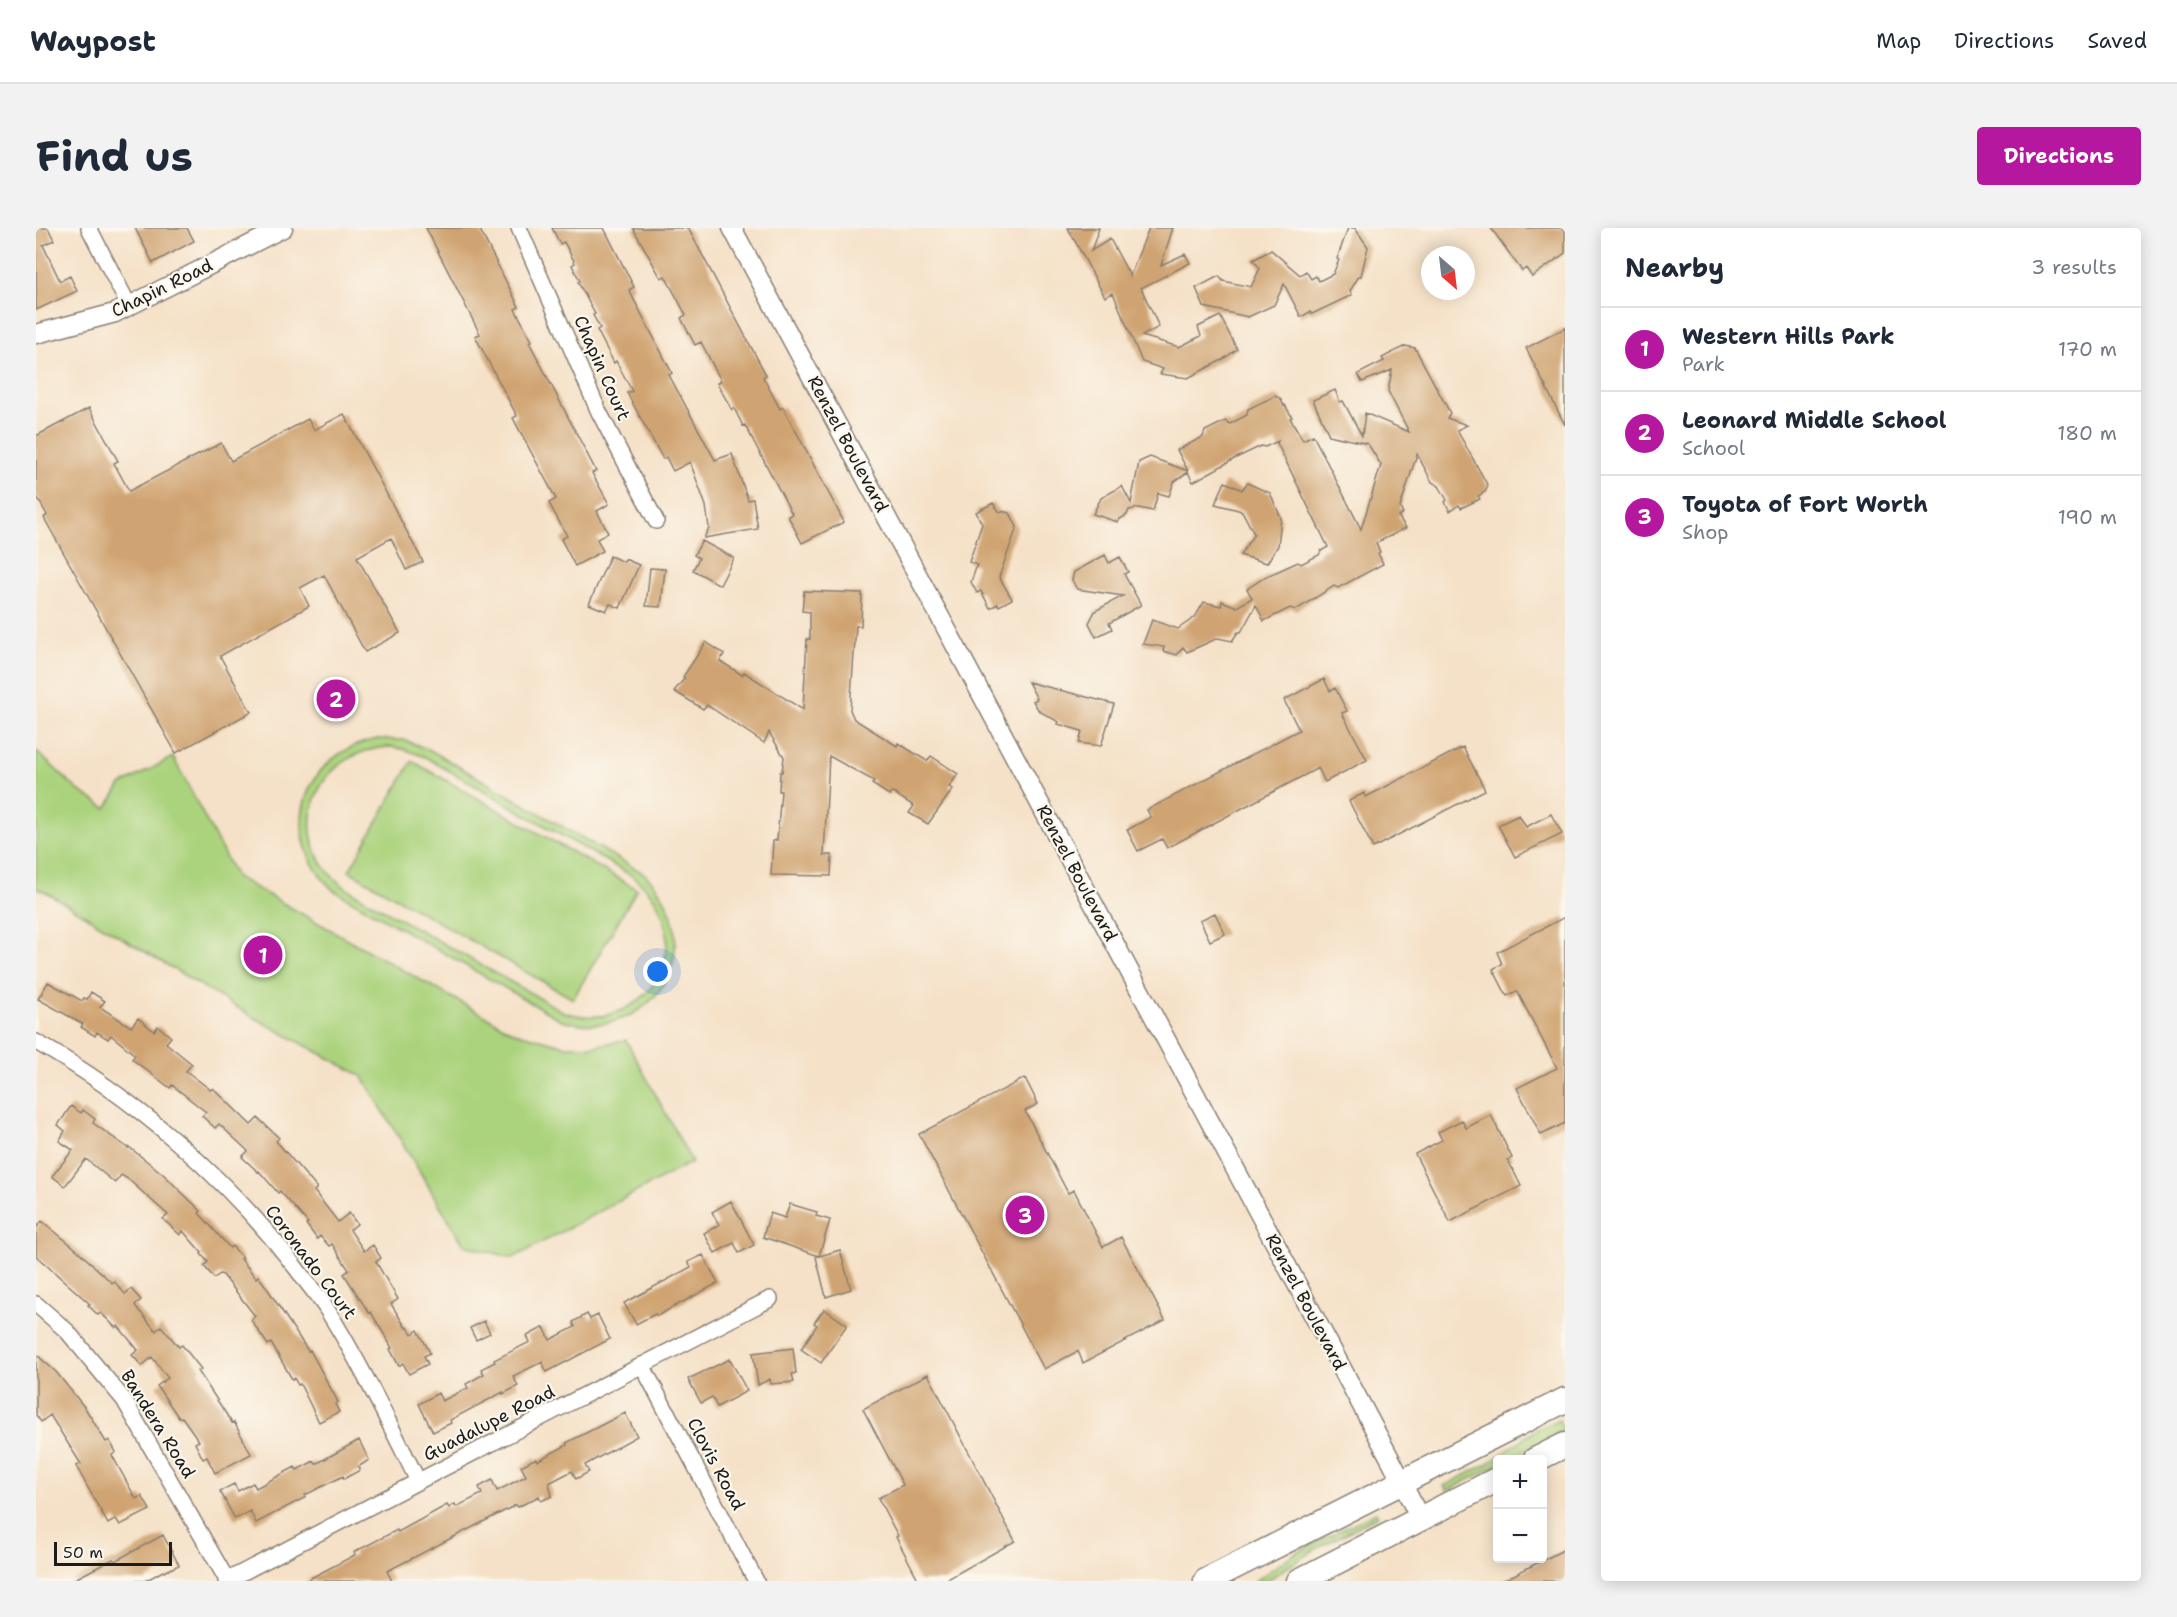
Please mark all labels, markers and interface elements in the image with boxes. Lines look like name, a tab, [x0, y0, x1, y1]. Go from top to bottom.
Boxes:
text: Waypost	[30, 22, 156, 60]
text: Map	[1876, 27, 1921, 55]
text: Directions	[1954, 27, 2054, 55]
text: Saved	[2087, 27, 2147, 55]
button: Directions	[1977, 127, 2141, 185]
text: Find us	[36, 128, 193, 184]
north arrow	[1421, 246, 1475, 300]
text: Nearby	[1625, 250, 1724, 285]
street label: Chapin Road	[107, 253, 217, 323]
text: 3 results	[2031, 254, 2117, 280]
street label: Chapin Court	[568, 312, 636, 424]
text: Western Hills Park	[1682, 322, 1895, 351]
text: 1	[1640, 336, 1649, 362]
text: 170 m	[2058, 336, 2117, 362]
text: Park	[1682, 351, 1725, 377]
street label: Renzel Boulevard	[802, 372, 894, 516]
text: Leonard Middle School	[1682, 406, 1946, 435]
text: 2	[1638, 420, 1652, 446]
text: 180 m	[2057, 420, 2117, 446]
text: School	[1682, 435, 1745, 461]
text: Toyota of Fort Worth	[1682, 490, 1928, 519]
text: 3	[1638, 504, 1652, 530]
text: 190 m	[2058, 504, 2117, 530]
text: Shop	[1682, 519, 1729, 545]
pin: 2	[316, 676, 356, 722]
street label: Renzel Boulevard	[1031, 801, 1123, 945]
pin: 1	[244, 932, 282, 978]
your location	[643, 957, 672, 986]
pin: 3	[1006, 1192, 1044, 1238]
street label: Coronado Court	[260, 1200, 362, 1324]
street label: Renzel Boulevard	[1260, 1230, 1352, 1374]
street label: Bandera Road	[115, 1365, 201, 1483]
street label: Guadalupe Road	[419, 1379, 559, 1467]
street label: Clovis Road	[682, 1414, 750, 1514]
map controls	[1493, 1455, 1547, 1563]
button: +	[1493, 1455, 1547, 1509]
button: −	[1493, 1509, 1547, 1563]
scale bar	[54, 1539, 172, 1566]
text: 50 m	[63, 1542, 103, 1563]

